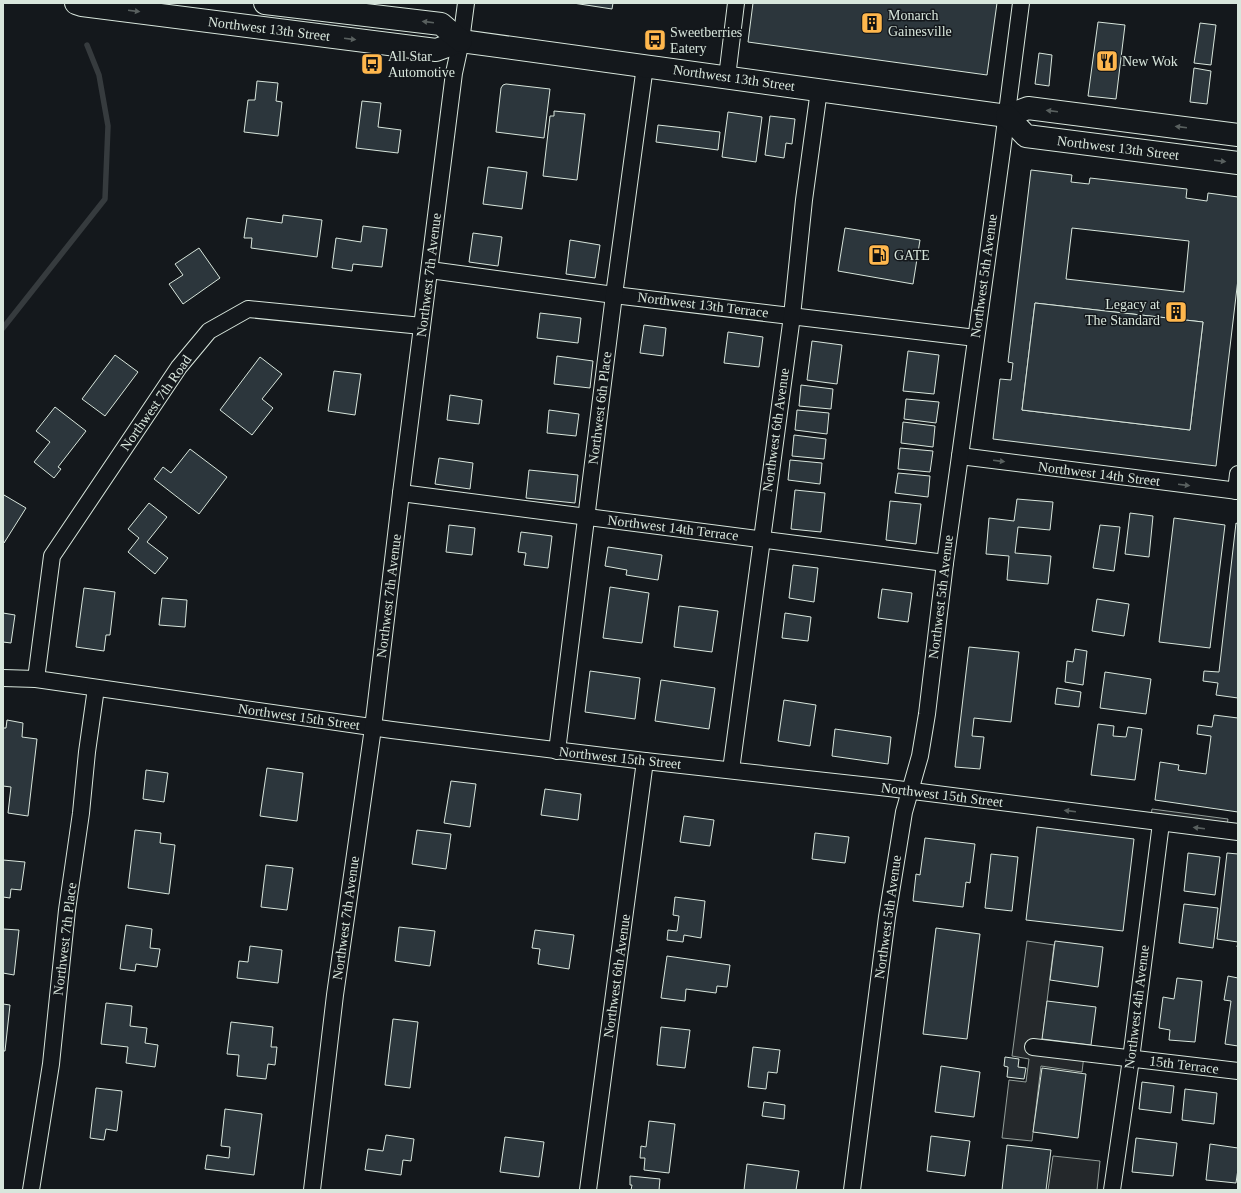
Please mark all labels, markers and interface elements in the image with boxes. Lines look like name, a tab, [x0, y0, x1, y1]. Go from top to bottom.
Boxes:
one-way arrow	[128, 8, 141, 15]
place label: Monarch Gainesville	[888, 8, 952, 39]
building icon: Monarch Gainesville	[859, 10, 885, 36]
street label: Northwest 13th Street	[207, 14, 331, 44]
one-way arrow	[422, 19, 434, 26]
place label: Sweetberries Eatery	[670, 25, 742, 56]
bus stop icon: Sweetberries Eatery	[642, 27, 668, 53]
one-way arrow	[344, 36, 356, 42]
restaurant icon: New Wok	[1094, 48, 1120, 74]
place label: All Star Automotive	[388, 49, 455, 80]
bus stop icon: All Star Automotive	[359, 51, 385, 77]
place label: New Wok	[1122, 54, 1178, 69]
street label: Northwest 13th Street	[672, 62, 796, 94]
one-way arrow	[1046, 108, 1058, 114]
one-way arrow	[1175, 124, 1187, 131]
street label: Northwest 13th Street	[1056, 133, 1180, 163]
one-way arrow	[1214, 158, 1226, 164]
street label: Northwest 7th Avenue	[414, 212, 444, 338]
street label: Northwest 5th Avenue	[968, 213, 1000, 339]
fuel station icon: GATE	[866, 242, 892, 268]
place label: GATE	[894, 248, 930, 263]
street label: Northwest 13th Terrace	[637, 290, 769, 320]
place label: Legacy at The Standard	[1085, 297, 1160, 328]
building icon: Legacy at The Standard	[1163, 299, 1189, 325]
street label: Northwest 6th Place	[586, 351, 614, 465]
street label: Northwest 7th Road	[118, 353, 194, 453]
street label: Northwest 6th Avenue	[760, 367, 792, 493]
one-way arrow	[993, 458, 1005, 465]
street label: Northwest 14th Street	[1037, 459, 1161, 489]
one-way arrow	[1178, 481, 1190, 488]
street label: Northwest 14th Terrace	[607, 513, 739, 543]
street label: Northwest 7th Avenue	[374, 533, 404, 659]
street label: Northwest 5th Avenue	[926, 534, 956, 660]
street label: Northwest 15th Street	[237, 701, 361, 733]
street label: Northwest 15th Street	[558, 744, 682, 772]
street label: Northwest 15th Street	[880, 780, 1004, 810]
one-way arrow	[1064, 808, 1076, 814]
one-way arrow	[1193, 824, 1205, 831]
street label: Northwest 5th Avenue	[872, 854, 904, 980]
street label: Northwest 7th Avenue	[330, 855, 362, 981]
street label: Northwest 7th Place	[51, 882, 79, 996]
street label: Northwest 6th Avenue	[601, 913, 633, 1039]
street label: Northwest 4th Avenue	[1122, 944, 1152, 1070]
street label: 15th Terrace	[1148, 1053, 1220, 1077]

